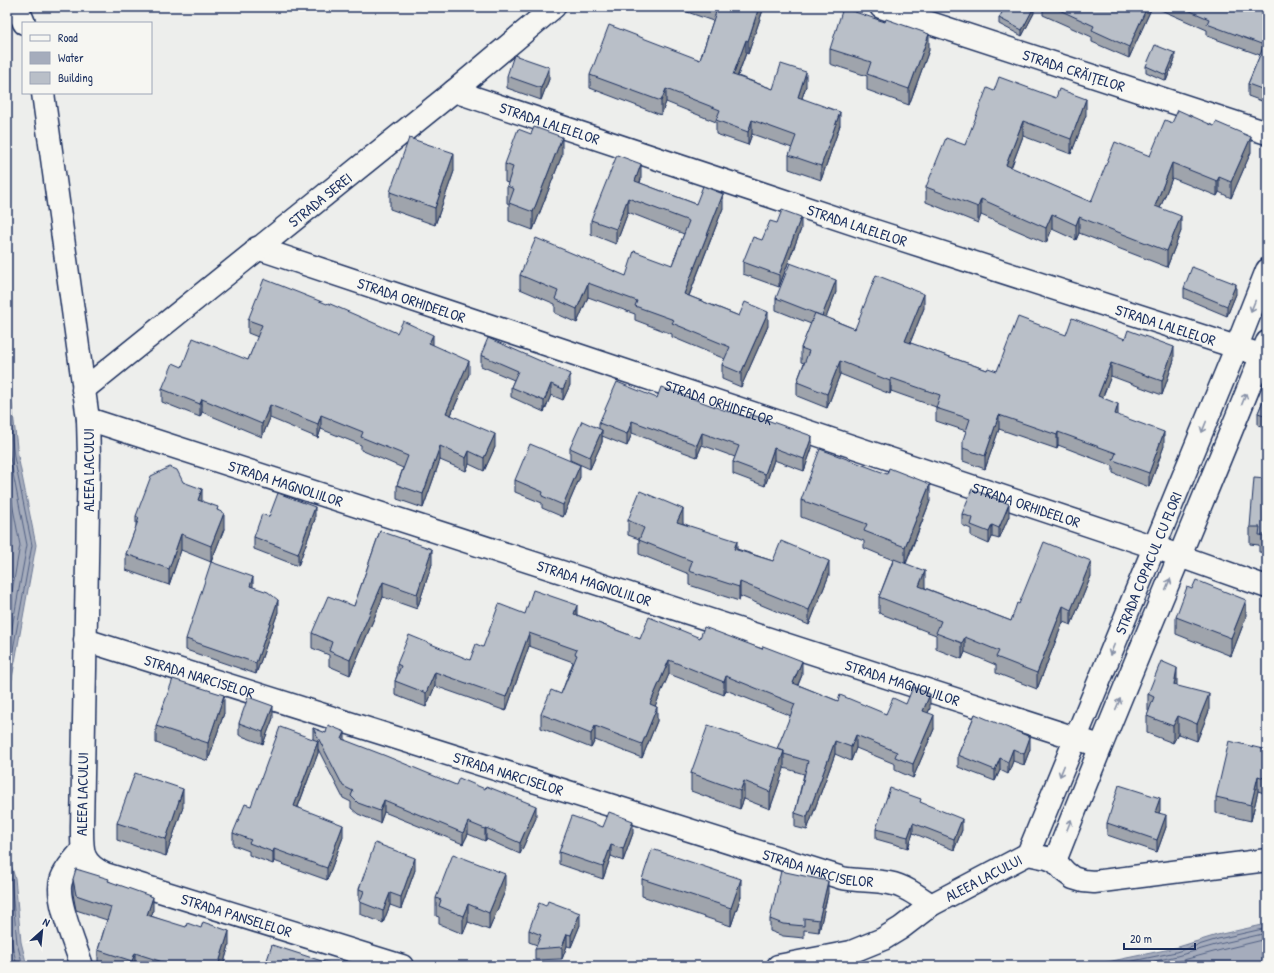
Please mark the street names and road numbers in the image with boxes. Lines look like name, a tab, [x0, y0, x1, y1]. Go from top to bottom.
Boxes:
street label: STRADA CRĂIȚELOR	[1020, 44, 1128, 97]
street label: STRADA LALELELOR	[497, 96, 603, 149]
street label: STRADA SEREI	[283, 167, 356, 231]
street label: STRADA LALELELOR	[805, 199, 910, 251]
street label: STRADA ORHIDEELOR	[355, 272, 469, 327]
street label: STRADA LALELELOR	[1113, 298, 1219, 350]
street label: STRADA ORHIDEELOR	[662, 374, 776, 430]
street label: ALEEA LACULUI	[78, 428, 99, 512]
street label: STRADA MAGNOLIILOR	[226, 455, 346, 511]
street label: STRADA ORHIDEELOR	[970, 477, 1083, 532]
street label: STRADA COPACUL CU FLORI	[1109, 488, 1187, 637]
street label: STRADA MAGNOLIILOR	[534, 554, 654, 611]
street label: STRADA NARCISELOR	[142, 649, 257, 703]
street label: STRADA MAGNOLIILOR	[843, 654, 963, 711]
street label: STRADA NARCISELOR	[451, 746, 566, 800]
street label: ALEEA LACULUI	[71, 752, 93, 836]
street label: STRADA NARCISELOR	[760, 843, 874, 892]
street label: ALEEA LACULUI	[941, 849, 1025, 906]
street label: STRADA PANSELELOR	[179, 888, 295, 942]

